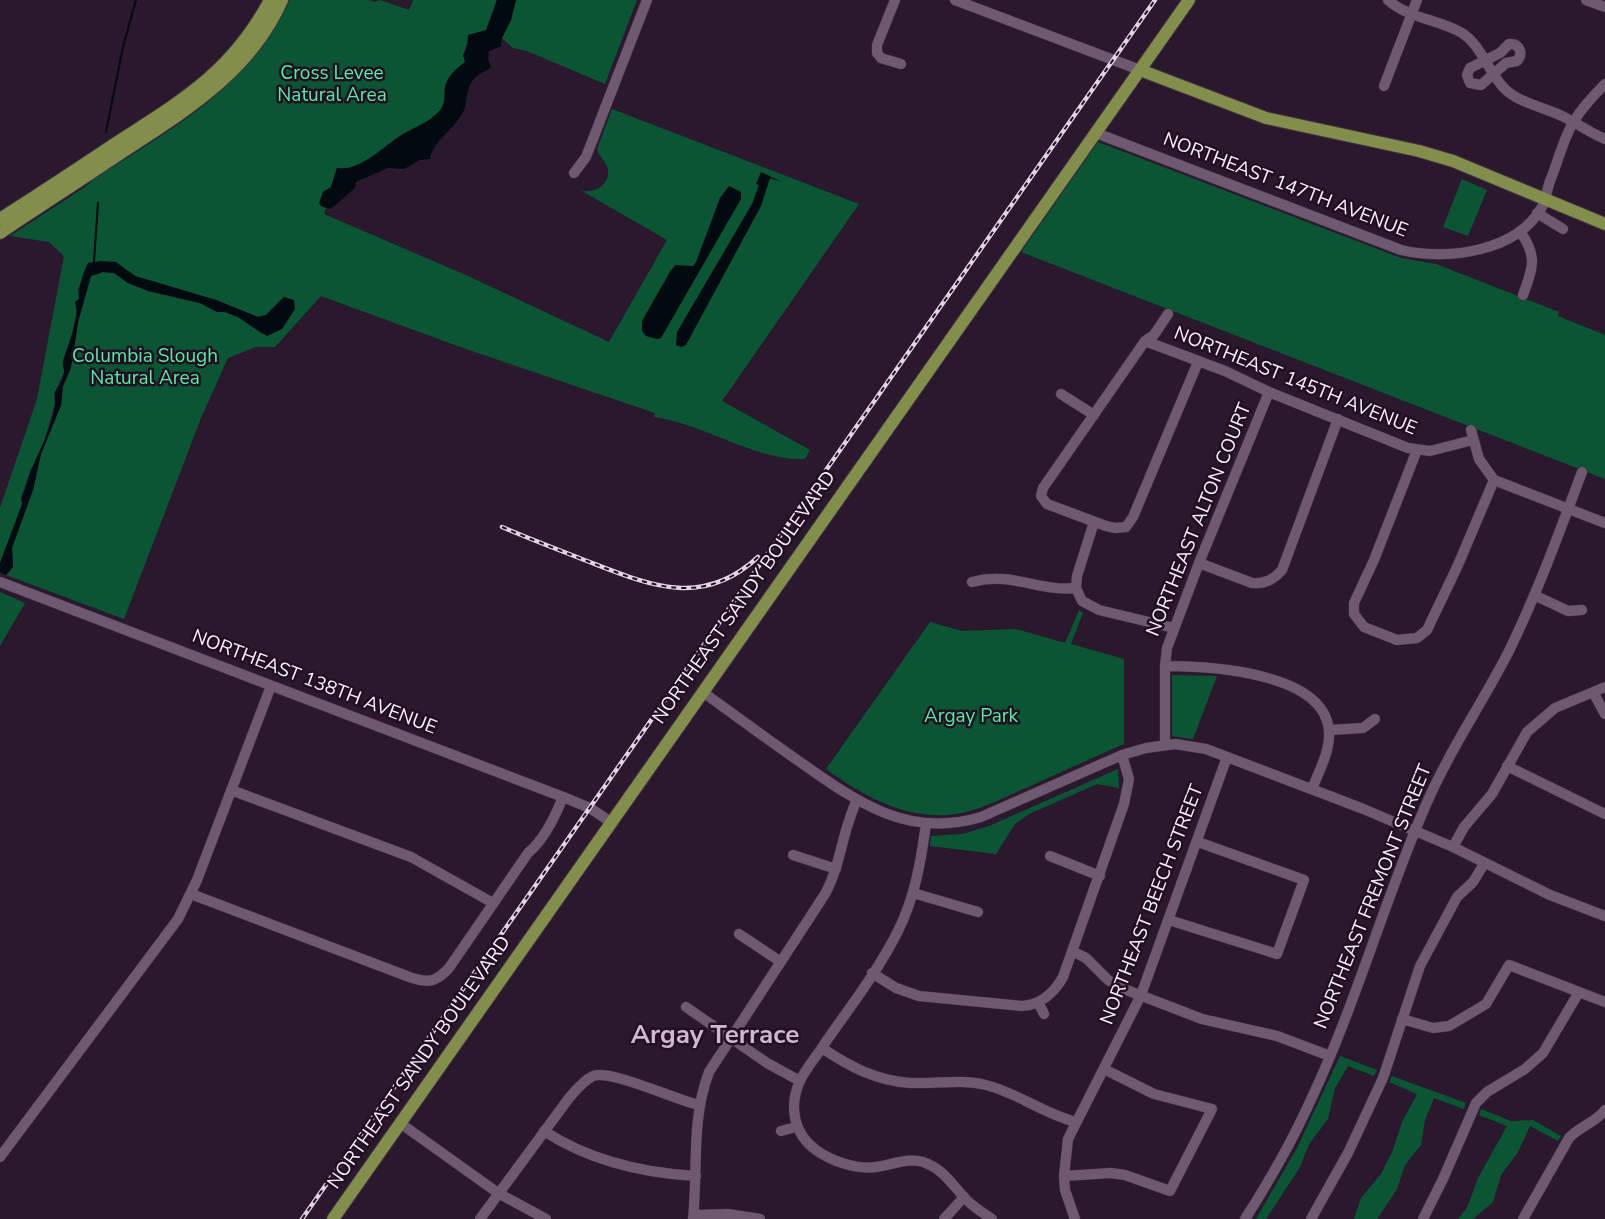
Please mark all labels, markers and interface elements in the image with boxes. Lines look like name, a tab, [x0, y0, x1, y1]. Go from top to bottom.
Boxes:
park label: Cross Levee Natural Area	[277, 63, 387, 107]
street label: NORTHEAST 147TH AVENUE	[1160, 129, 1410, 243]
street label: NORTHEAST 145TH AVENUE	[1170, 323, 1420, 441]
park label: Columbia Slough Natural Area	[72, 346, 218, 390]
street label: NORTHEAST ALTON COURT	[1143, 400, 1257, 640]
street label: NORTHEAST SANDY BOULEVARD	[649, 467, 841, 729]
street label: NORTHEAST 138TH AVENUE	[189, 626, 439, 740]
park label: Argay Park	[924, 706, 1018, 728]
street label: NORTHEAST FREMONT STREET	[1310, 761, 1438, 1033]
street label: NORTHEAST BEECH STREET	[1097, 782, 1209, 1028]
street label: NORTHEAST SANDY BOULEVARD	[324, 932, 516, 1194]
district label: Argay Terrace	[631, 1021, 799, 1053]

